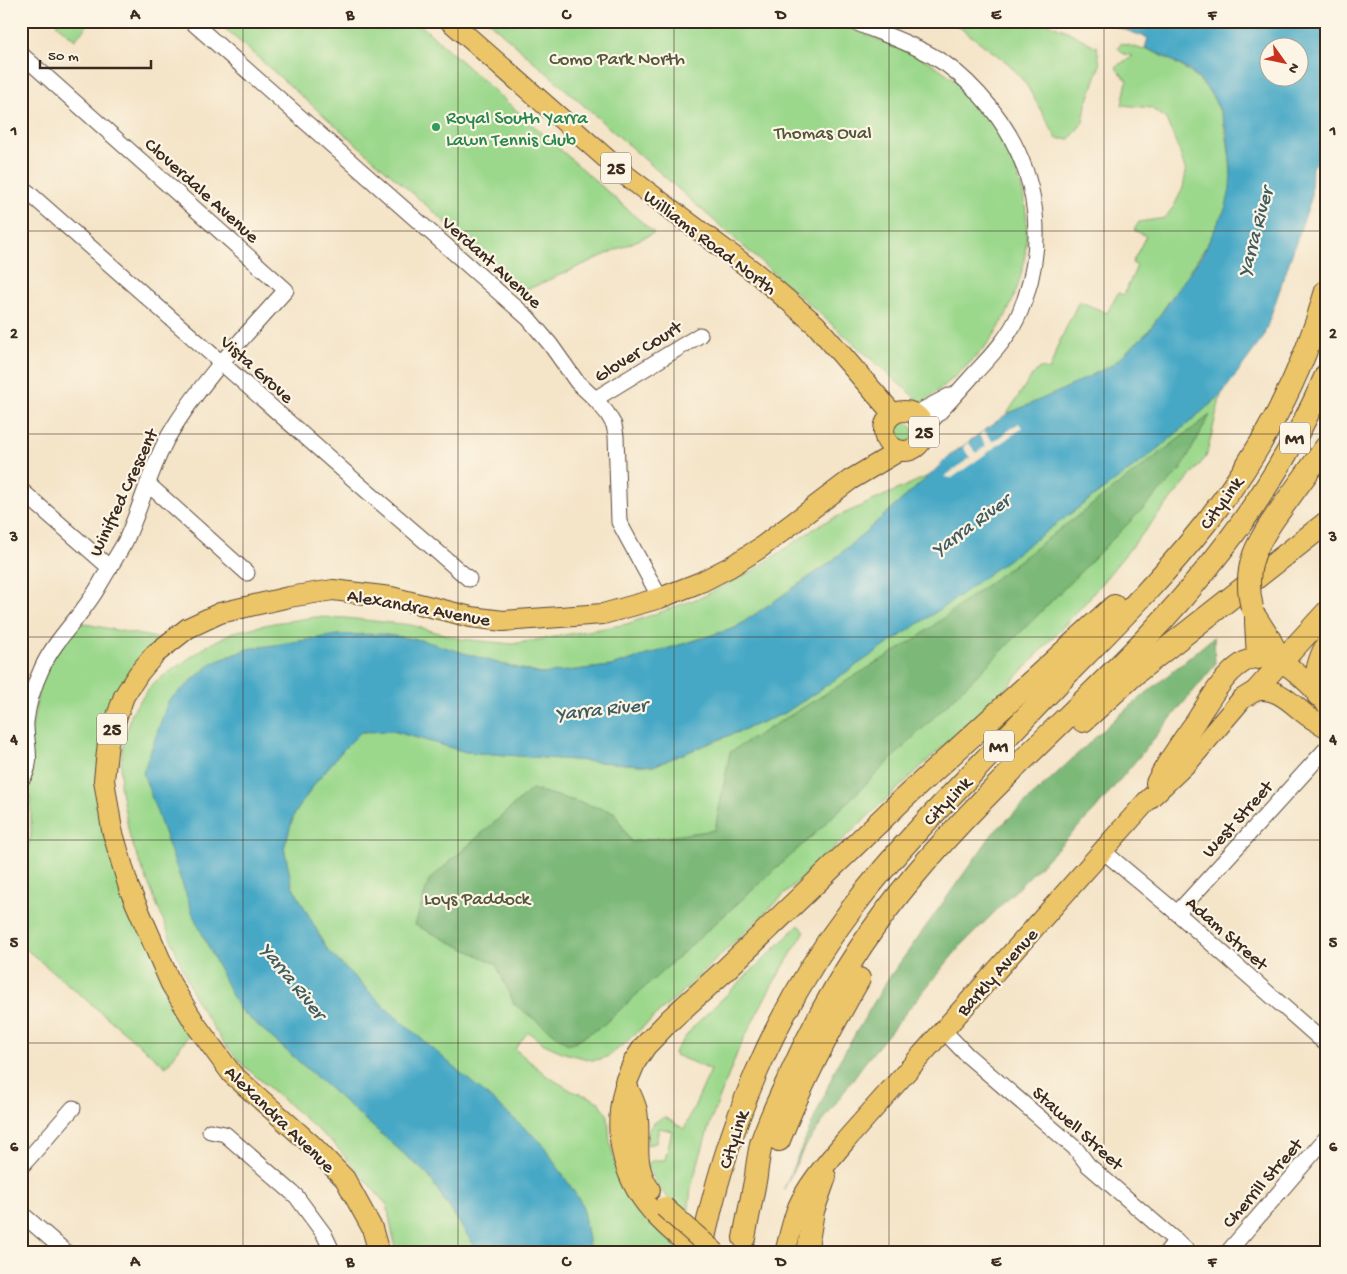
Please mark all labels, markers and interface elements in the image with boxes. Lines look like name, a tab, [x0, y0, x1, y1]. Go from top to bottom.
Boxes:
text: A	[129, 7, 141, 26]
text: B	[345, 7, 355, 26]
text: C	[561, 7, 572, 26]
text: D	[774, 7, 787, 26]
text: E	[991, 7, 1002, 26]
text: F	[1207, 7, 1218, 26]
scale bar	[40, 38, 151, 70]
north arrow	[1260, 38, 1310, 88]
text: 50 m	[48, 48, 79, 66]
park label: Como Park North	[549, 49, 685, 72]
text: N	[1283, 59, 1302, 76]
place label: Royal South Yarra Lawn Tennis Club	[446, 108, 589, 153]
marker: Royal South Yarra Lawn Tennis Club	[430, 121, 442, 133]
text: 1	[10, 123, 17, 142]
park label: Thomas Oval	[773, 123, 872, 146]
text: 1	[1329, 123, 1336, 142]
street label: Cloverdale Avenue	[138, 134, 263, 249]
road number: 25	[601, 152, 631, 184]
water label: Yarra River	[1234, 182, 1281, 280]
street label: Williams Road North	[638, 186, 780, 302]
street label: Verdant Avenue	[435, 212, 546, 315]
street label: Glover Court	[591, 316, 689, 389]
text: 2	[10, 326, 18, 345]
text: 2	[1329, 326, 1337, 345]
street label: Vista Grove	[213, 331, 297, 410]
road number: 25	[909, 417, 939, 448]
road number: M1	[1280, 422, 1310, 453]
street label: Winifred Crescent	[86, 424, 166, 561]
street label: CityLink	[1196, 472, 1251, 535]
water label: Yarra River	[928, 488, 1019, 563]
text: 3	[9, 529, 18, 548]
text: 3	[1328, 529, 1337, 548]
street label: Alexandra Avenue	[345, 586, 492, 633]
water label: Yarra River	[555, 695, 652, 728]
road number: 25	[97, 714, 127, 744]
road number: M1	[984, 730, 1014, 761]
text: 4	[9, 732, 18, 751]
text: 4	[1328, 732, 1337, 751]
street label: CityLink	[919, 772, 979, 832]
street label: West Street	[1198, 775, 1281, 864]
park label: Loys Paddock	[424, 889, 531, 912]
street label: Adam Street	[1180, 893, 1273, 978]
street label: Barkly Avenue	[952, 924, 1044, 1023]
text: 5	[10, 935, 19, 954]
text: 5	[1329, 935, 1338, 954]
water label: Yarra River	[254, 939, 331, 1028]
street label: Alexandra Avenue	[218, 1062, 339, 1179]
street label: Stawell Street	[1026, 1083, 1129, 1178]
street label: CityLink	[715, 1106, 756, 1172]
street label: Cherrill Street	[1218, 1133, 1310, 1234]
text: 6	[10, 1139, 19, 1158]
text: 6	[1329, 1139, 1338, 1158]
text: A	[129, 1254, 141, 1273]
text: B	[345, 1254, 355, 1273]
text: C	[561, 1254, 572, 1273]
text: D	[774, 1254, 787, 1273]
text: E	[991, 1254, 1002, 1273]
text: F	[1207, 1254, 1218, 1273]

